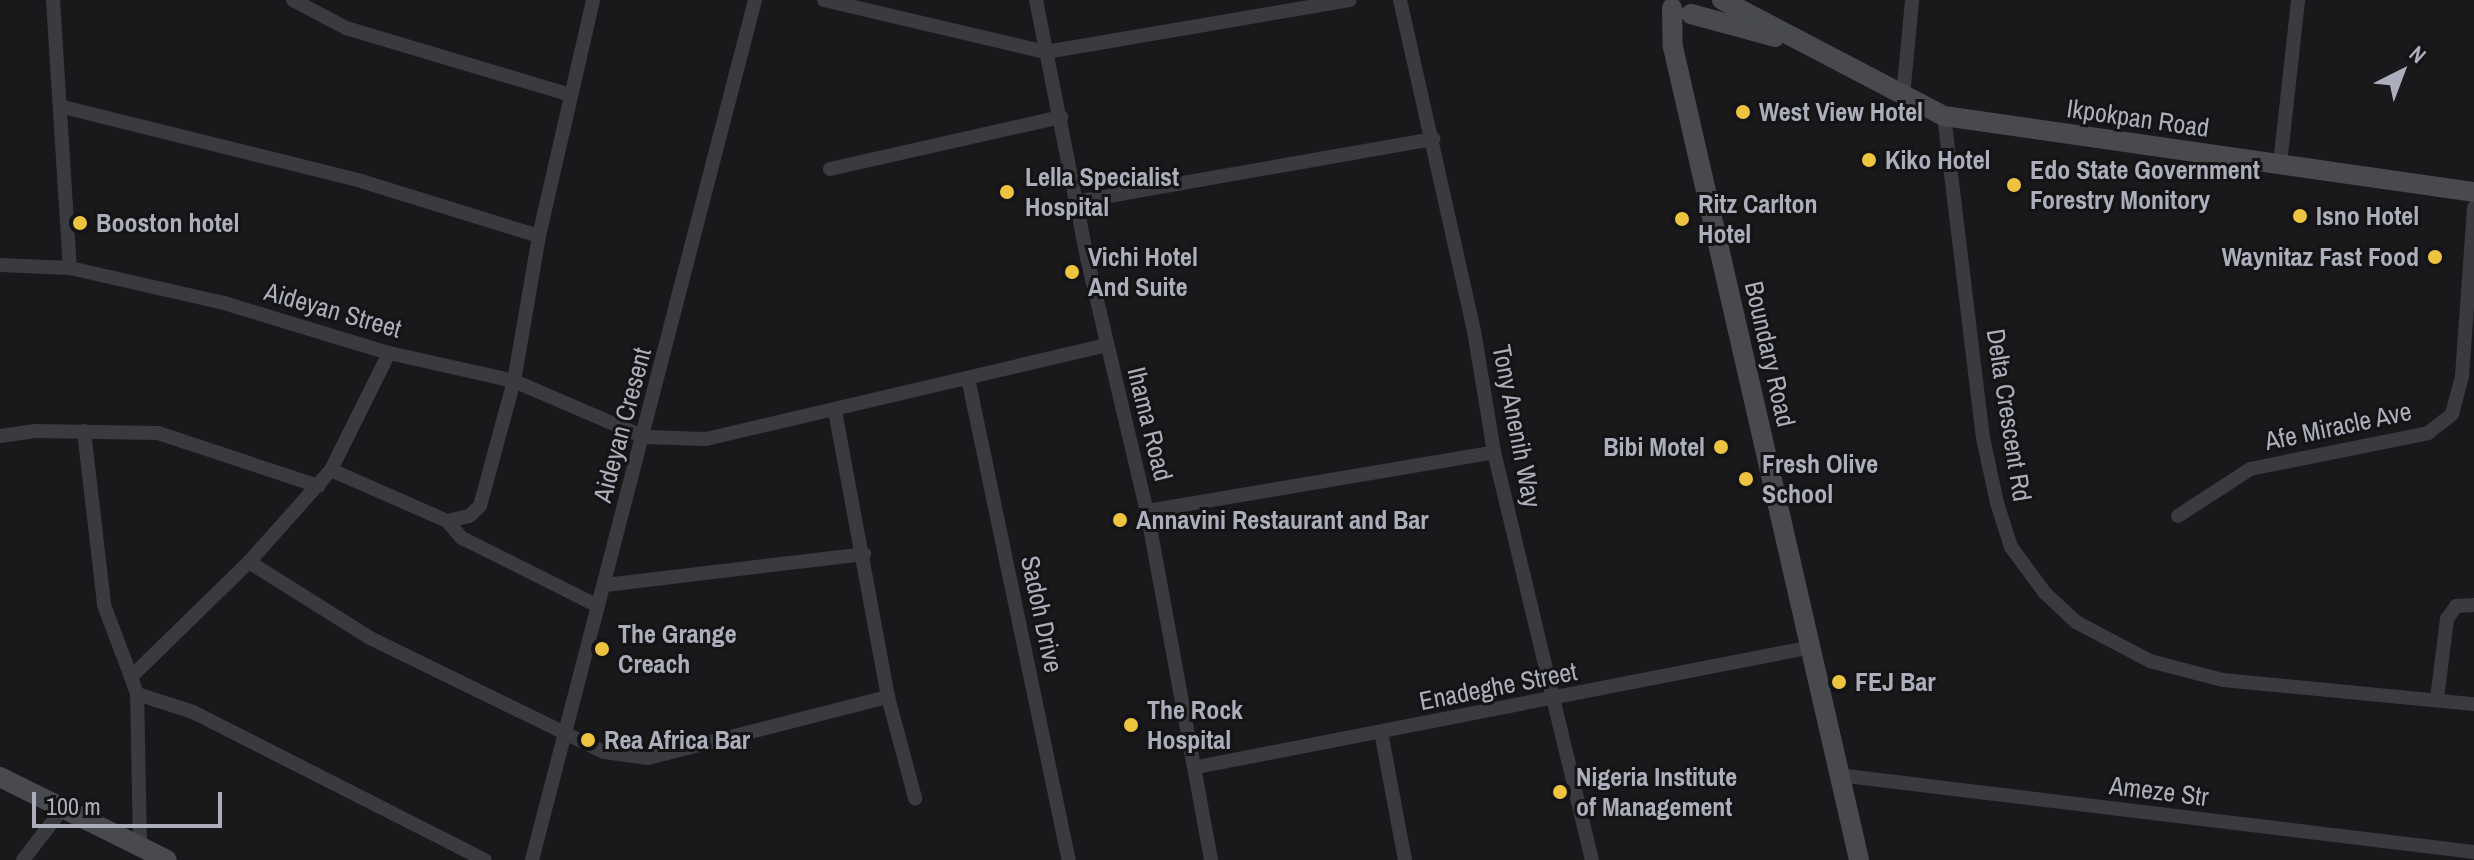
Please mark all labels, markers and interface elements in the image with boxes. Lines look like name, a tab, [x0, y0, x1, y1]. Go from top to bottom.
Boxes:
north arrow	[2362, 32, 2442, 112]
text: N	[2403, 39, 2433, 70]
street label: Ikpokpan Road	[2065, 93, 2211, 143]
place label: West View Hotel	[1759, 96, 1923, 128]
marker: West View Hotel	[1734, 103, 1752, 121]
place label: Kiko Hotel	[1885, 144, 1990, 176]
marker: Kiko Hotel	[1860, 151, 1878, 169]
place label: Edo State Government Forestry Monitory	[2030, 154, 2260, 216]
place label: Lella Specialist Hospital	[1025, 161, 1179, 222]
marker: Edo State Government Forestry Monitory	[2005, 176, 2023, 194]
marker: Lella Specialist Hospital	[996, 181, 1018, 203]
place label: Ritz Carlton Hotel	[1698, 188, 1818, 250]
place label: Isno Hotel	[2316, 200, 2419, 232]
place label: Booston hotel	[96, 207, 239, 239]
marker: Isno Hotel	[2291, 207, 2309, 225]
marker: Ritz Carlton Hotel	[1673, 210, 1691, 228]
marker: Booston hotel	[71, 214, 89, 232]
place label: Vichi Hotel And Suite	[1088, 241, 1198, 302]
place label: Waynitaz Fast Food	[2222, 241, 2419, 273]
marker: Waynitaz Fast Food	[2426, 248, 2444, 266]
marker: Vichi Hotel And Suite	[1063, 263, 1081, 281]
street label: Aideyan Street	[261, 276, 405, 344]
street label: Boundary Road	[1738, 278, 1802, 430]
street label: Delta Crescent Rd	[1980, 327, 2038, 503]
street label: Tony Anenih Way	[1486, 341, 1548, 511]
street label: Aideyan Cresent	[586, 344, 658, 506]
street label: Ihama Road	[1121, 364, 1179, 484]
street label: Afe Miracle Ave	[2261, 395, 2415, 457]
place label: Bibi Motel	[1603, 431, 1705, 463]
marker: Bibi Motel	[1712, 438, 1730, 456]
place label: Fresh Olive School	[1762, 448, 1878, 510]
marker: Fresh Olive School	[1737, 470, 1755, 488]
place label: Annavini Restaurant and Bar	[1136, 504, 1429, 536]
marker: Annavini Restaurant and Bar	[1111, 511, 1129, 529]
street label: Sadoh Drive	[1014, 553, 1070, 675]
place label: The Grange Creach	[618, 618, 736, 680]
marker: The Grange Creach	[593, 640, 611, 658]
street label: Enadeghe Street	[1416, 655, 1580, 717]
place label: FEJ Bar	[1855, 666, 1936, 698]
marker: FEJ Bar	[1830, 673, 1848, 691]
place label: The Rock Hospital	[1147, 694, 1243, 756]
marker: The Rock Hospital	[1122, 716, 1140, 734]
place label: Rea Africa Bar	[604, 724, 751, 756]
marker: Rea Africa Bar	[579, 731, 597, 749]
place label: Nigeria Institute of Management	[1576, 761, 1737, 822]
street label: Ameze Str	[2108, 769, 2210, 813]
scale bar	[36, 776, 226, 826]
marker: Nigeria Institute of Management	[1551, 783, 1569, 801]
text: 100 m	[46, 790, 101, 822]

